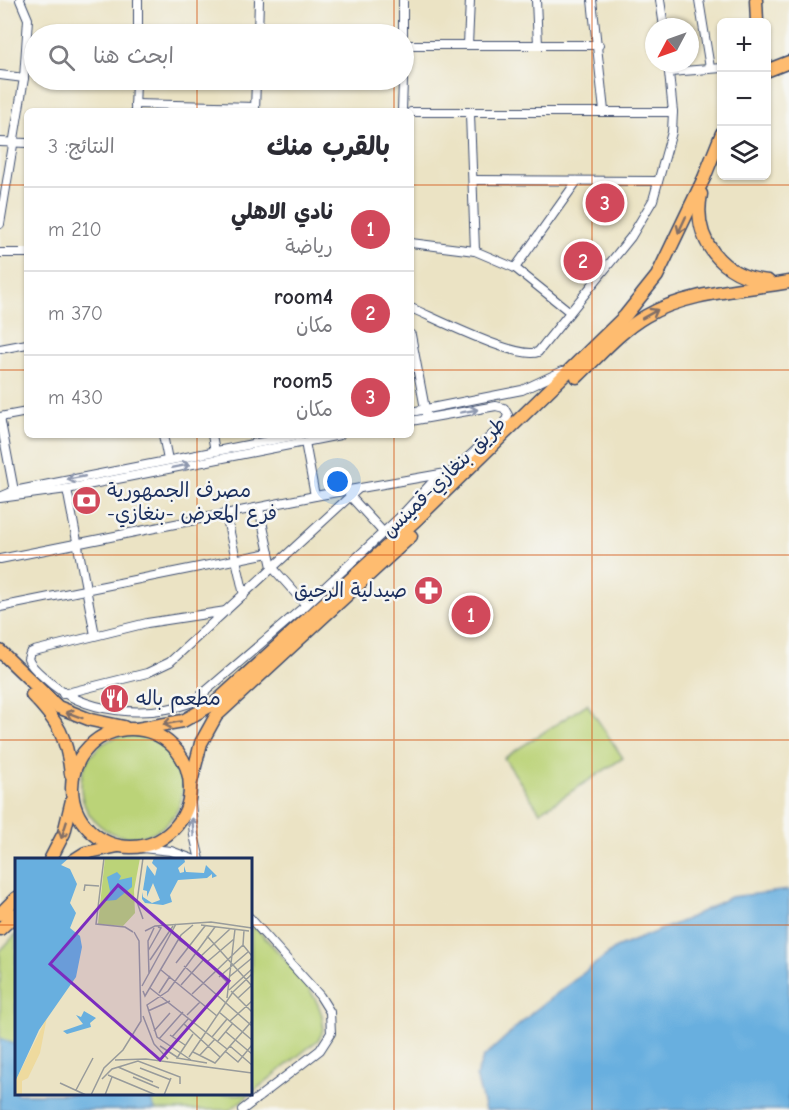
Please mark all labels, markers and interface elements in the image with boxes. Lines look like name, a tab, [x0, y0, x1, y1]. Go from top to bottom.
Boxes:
north arrow	[645, 18, 699, 72]
map controls	[717, 18, 771, 180]
button: +	[717, 18, 771, 72]
search box	[24, 24, 414, 90]
icon: search	[45, 41, 78, 74]
text: ابحث هنا	[93, 43, 174, 69]
button: −	[717, 72, 771, 126]
button: layers	[717, 126, 771, 180]
text: بالقرب منك	[267, 132, 390, 162]
text: النتائج: 3	[48, 135, 115, 158]
pin: 3	[586, 180, 624, 226]
text: نادي الاهلي	[231, 199, 333, 225]
one-way arrow	[675, 216, 687, 234]
text: 210 m	[48, 218, 102, 241]
text: 1	[367, 218, 374, 241]
text: رياضة	[285, 235, 333, 258]
pin: 2	[564, 238, 602, 284]
text: room4	[274, 284, 333, 310]
text: 370 m	[48, 302, 103, 325]
text: 2	[366, 302, 375, 325]
one-way arrow	[641, 308, 658, 320]
text: مكان	[296, 314, 333, 337]
text: room5	[272, 368, 333, 394]
text: 430 m	[48, 386, 103, 409]
text: 3	[366, 386, 375, 409]
text: مكان	[296, 398, 333, 421]
one-way arrow	[458, 405, 478, 416]
street label: طريق بنغازي-قمينس	[377, 412, 513, 544]
one-way arrow	[171, 460, 191, 471]
your location	[323, 467, 352, 496]
one-way arrow	[66, 473, 86, 484]
place label: مصرف الجمهورية -فرع المعرض -بنغازي	[107, 479, 277, 528]
bank icon: مصرف الجمهورية -فرع المعرض -بنغازي	[70, 485, 102, 517]
pharmacy icon: صيدلية الرحيق	[412, 574, 444, 606]
place label: صيدلية الرحيق	[294, 579, 407, 602]
pin: 1	[452, 592, 490, 638]
restaurant icon: مطعم باله	[99, 682, 131, 714]
place label: مطعم باله	[136, 687, 221, 713]
one-way arrow	[66, 708, 84, 719]
one-way arrow	[162, 717, 182, 728]
one-way arrow	[188, 817, 199, 837]
one-way arrow	[58, 820, 69, 839]
inset map	[15, 858, 252, 1095]

